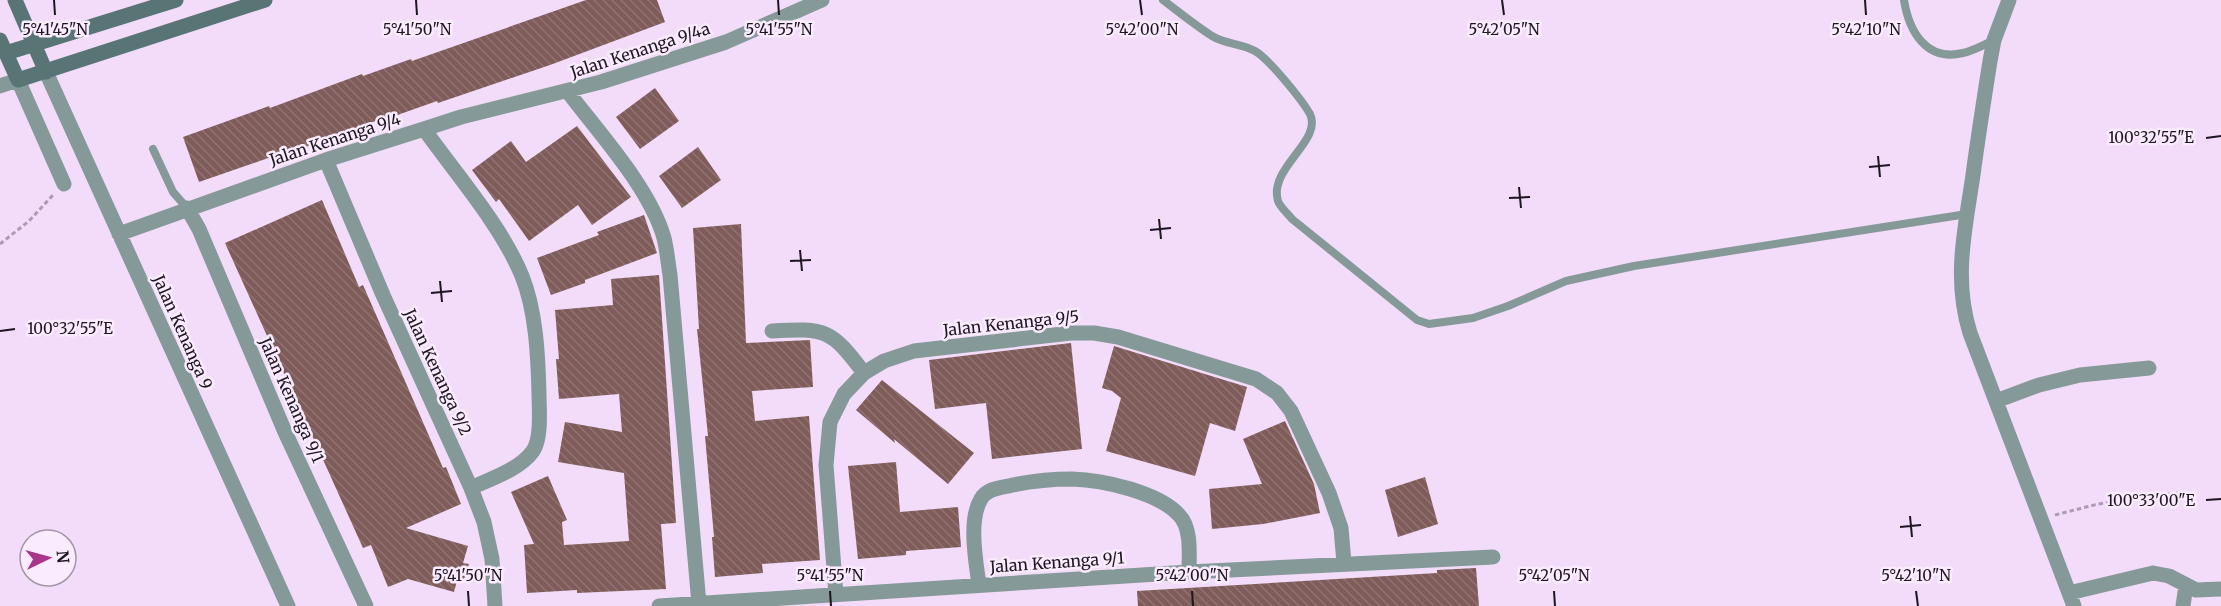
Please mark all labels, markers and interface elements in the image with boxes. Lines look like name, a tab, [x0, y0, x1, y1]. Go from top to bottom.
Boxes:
street label: Jalan Kenanga 9/4a	[567, 18, 713, 82]
text: 5°41'45"N	[22, 20, 88, 39]
text: 5°41'50"N	[383, 20, 452, 39]
text: 5°41'55"N	[746, 20, 813, 39]
text: 5°42'00"N	[1106, 20, 1179, 39]
text: 5°42'05"N	[1468, 20, 1540, 39]
text: 5°42'10"N	[1831, 20, 1901, 39]
street label: Jalan Kenanga 9/4	[266, 108, 403, 170]
text: 100°32'55"E	[2108, 128, 2194, 147]
street label: Jalan Kenanga 9	[148, 271, 217, 392]
street label: Jalan Kenanga 9/2	[400, 305, 476, 438]
street label: Jalan Kenanga 9/5	[941, 306, 1080, 340]
text: 100°32'55"E	[27, 319, 113, 338]
street label: Jalan Kenanga 9/1	[255, 333, 329, 466]
text: 100°33'00"E	[2107, 491, 2196, 510]
north arrow	[18, 528, 78, 588]
street label: Jalan Kenanga 9/1	[988, 547, 1125, 577]
text: N	[52, 550, 73, 564]
text: 5°41'50"N	[434, 566, 503, 585]
text: 5°41'55"N	[797, 566, 864, 585]
text: 5°42'00"N	[1156, 566, 1229, 585]
text: 5°42'05"N	[1518, 566, 1590, 585]
text: 5°42'10"N	[1881, 566, 1951, 585]

